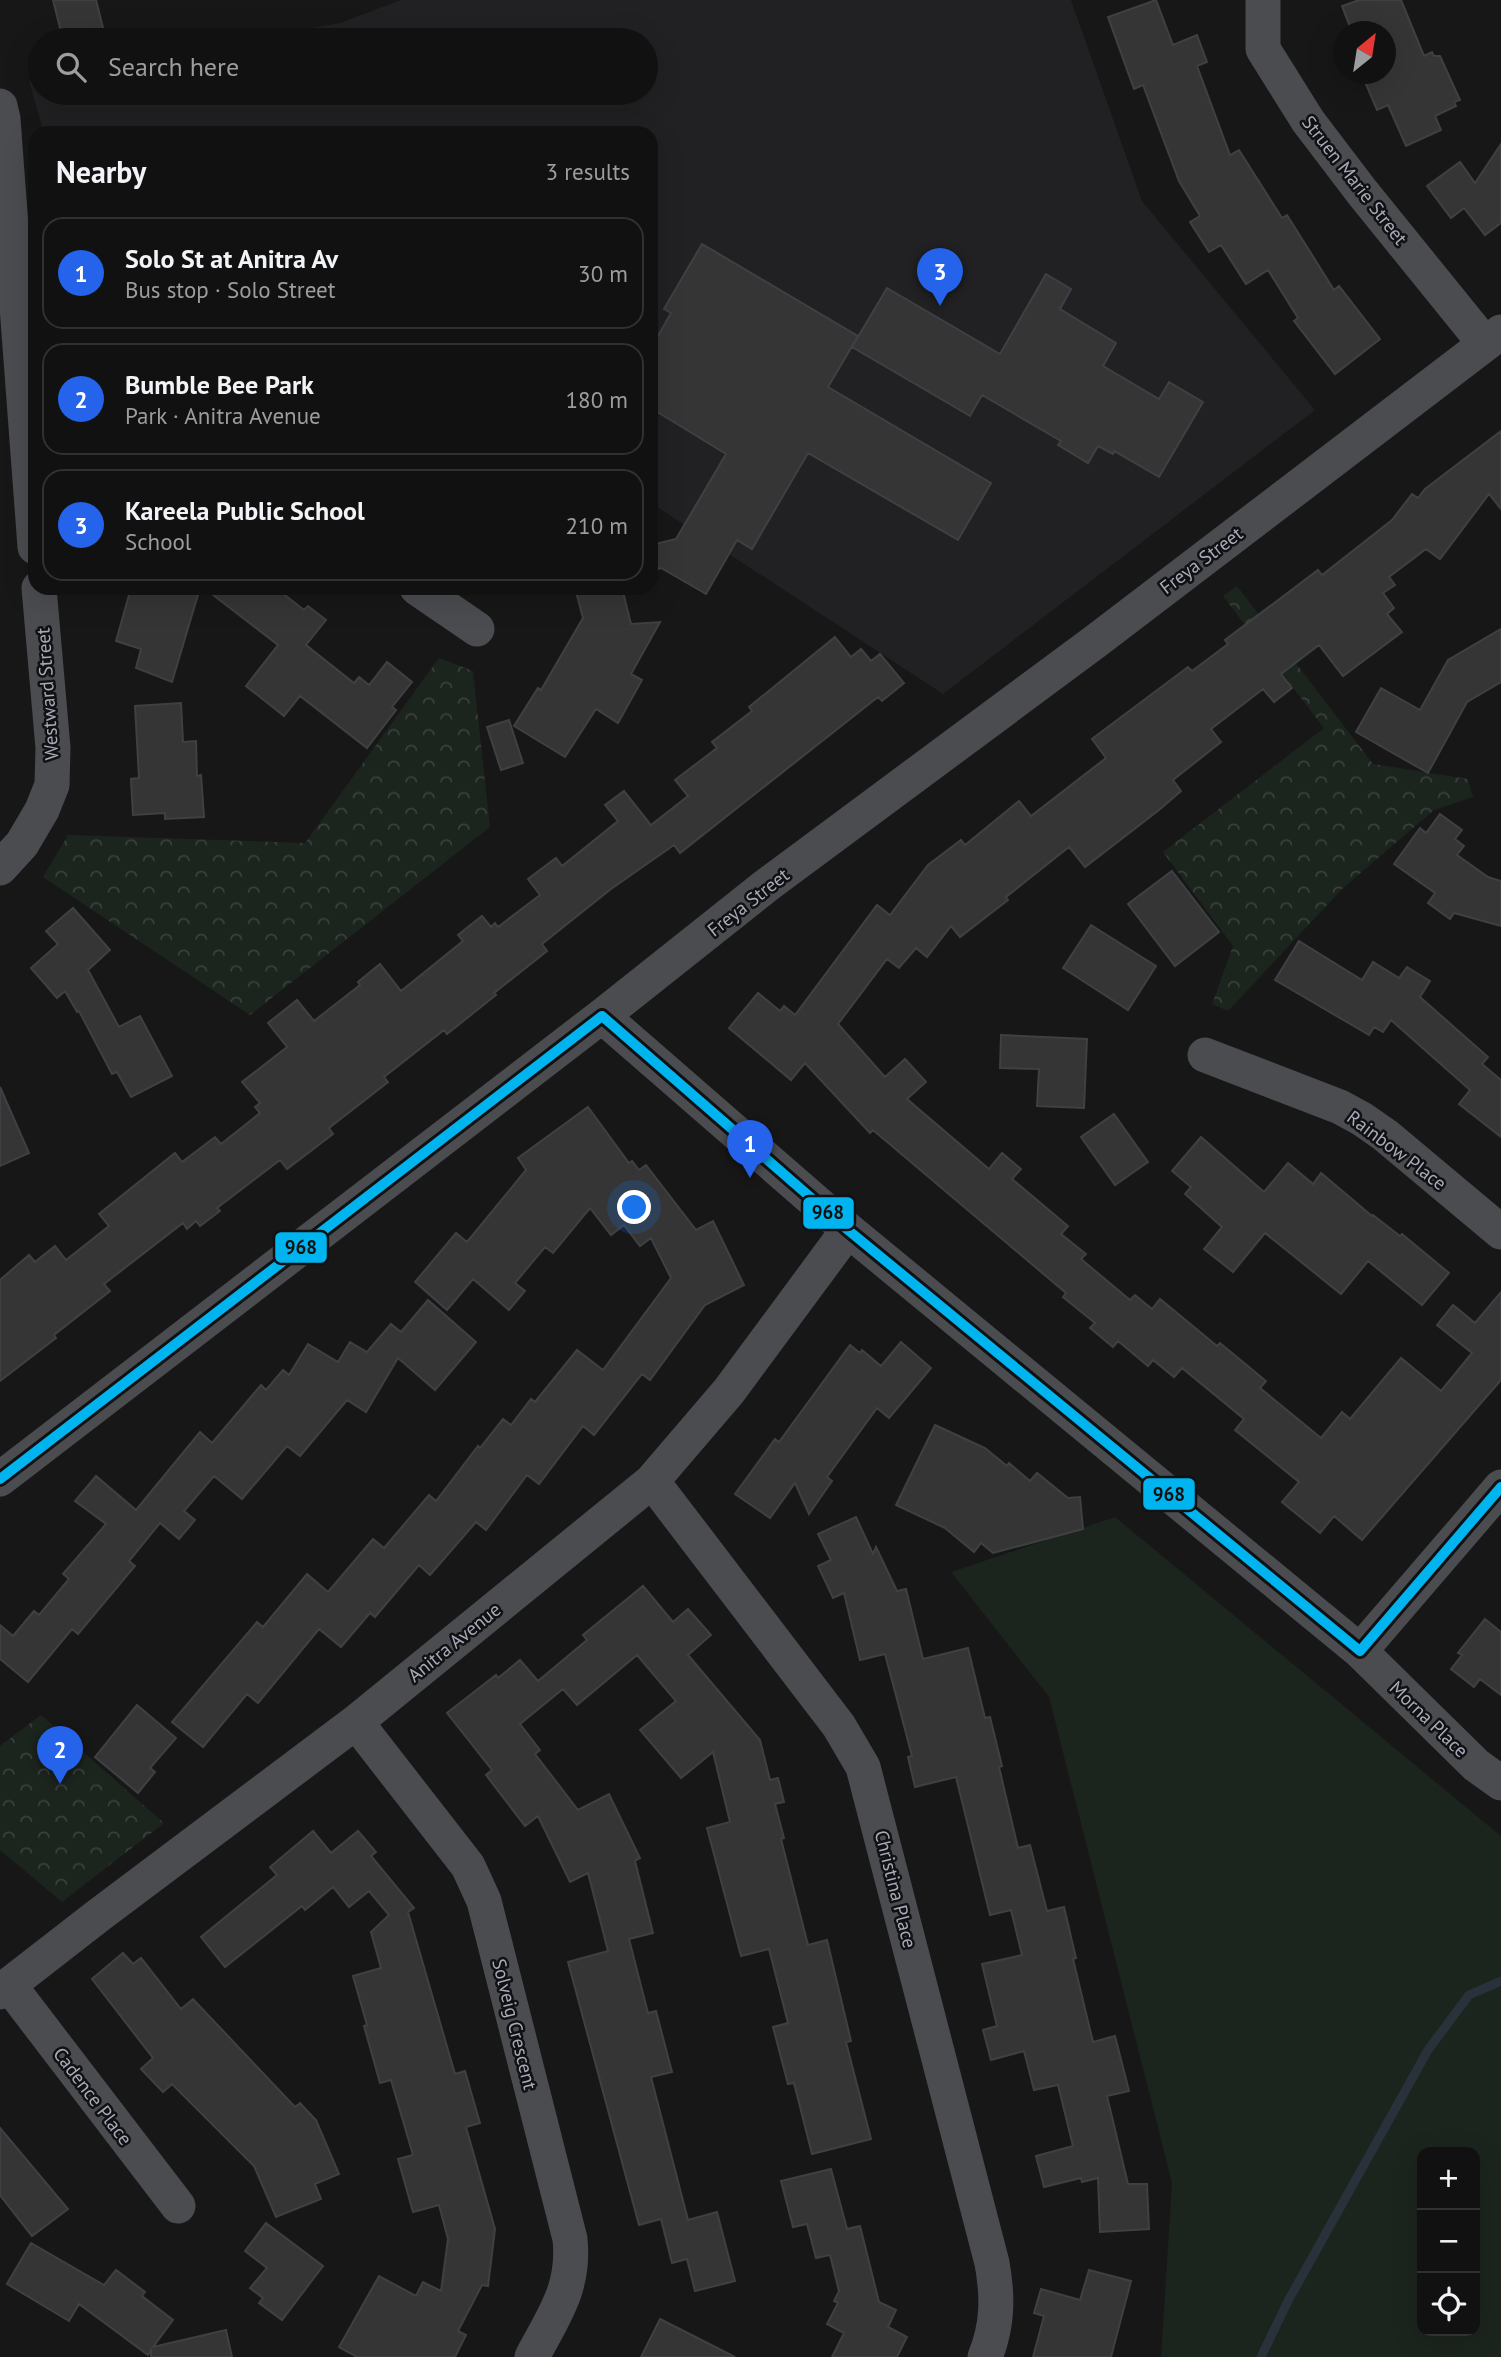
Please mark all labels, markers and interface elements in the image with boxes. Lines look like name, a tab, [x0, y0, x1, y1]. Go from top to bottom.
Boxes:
north arrow	[1333, 21, 1396, 84]
search box	[28, 28, 658, 105]
icon: search	[52, 48, 90, 86]
text: Search here	[108, 50, 239, 83]
street label: Struen Marie Street	[1297, 111, 1413, 250]
text: Nearby	[56, 152, 146, 191]
text: 3 results	[546, 157, 630, 186]
text: Solo St at Anitra Av	[125, 242, 338, 275]
pin: 3	[917, 248, 963, 306]
text: 1	[74, 259, 88, 288]
text: 30 m	[578, 259, 628, 288]
text: Bus stop · Solo Street	[125, 275, 336, 304]
text: Bumble Bee Park	[125, 368, 314, 401]
text: 2	[74, 385, 88, 414]
text: 180 m	[566, 385, 628, 414]
text: Park · Anitra Avenue	[125, 401, 321, 430]
text: Kareela Public School	[125, 494, 365, 527]
text: 3	[74, 511, 88, 540]
text: 210 m	[566, 511, 628, 540]
street label: Freya Street	[1155, 521, 1248, 599]
text: School	[125, 527, 192, 556]
street label: Westward Street	[30, 626, 64, 761]
street label: Freya Street	[702, 862, 794, 941]
street label: Rainbow Place	[1343, 1105, 1451, 1195]
pin: 1	[727, 1120, 773, 1178]
your location	[617, 1190, 651, 1224]
line badge: 968	[802, 1196, 855, 1230]
text: 968	[812, 1200, 844, 1224]
line badge: 968	[274, 1231, 328, 1264]
text: 968	[285, 1235, 317, 1259]
line badge: 968	[1142, 1477, 1196, 1511]
text: 968	[1153, 1482, 1185, 1506]
street label: Anitra Avenue	[403, 1597, 505, 1687]
street label: Morna Place	[1385, 1676, 1473, 1762]
pin: 2	[37, 1726, 83, 1784]
street label: Christina Place	[870, 1828, 922, 1950]
street label: Solveig Crescent	[487, 1956, 543, 2092]
street label: Cadence Place	[48, 2042, 138, 2150]
map controls	[1417, 2147, 1480, 2336]
button: +	[1417, 2147, 1480, 2210]
button: −	[1417, 2210, 1480, 2273]
button: locate	[1417, 2273, 1480, 2336]

